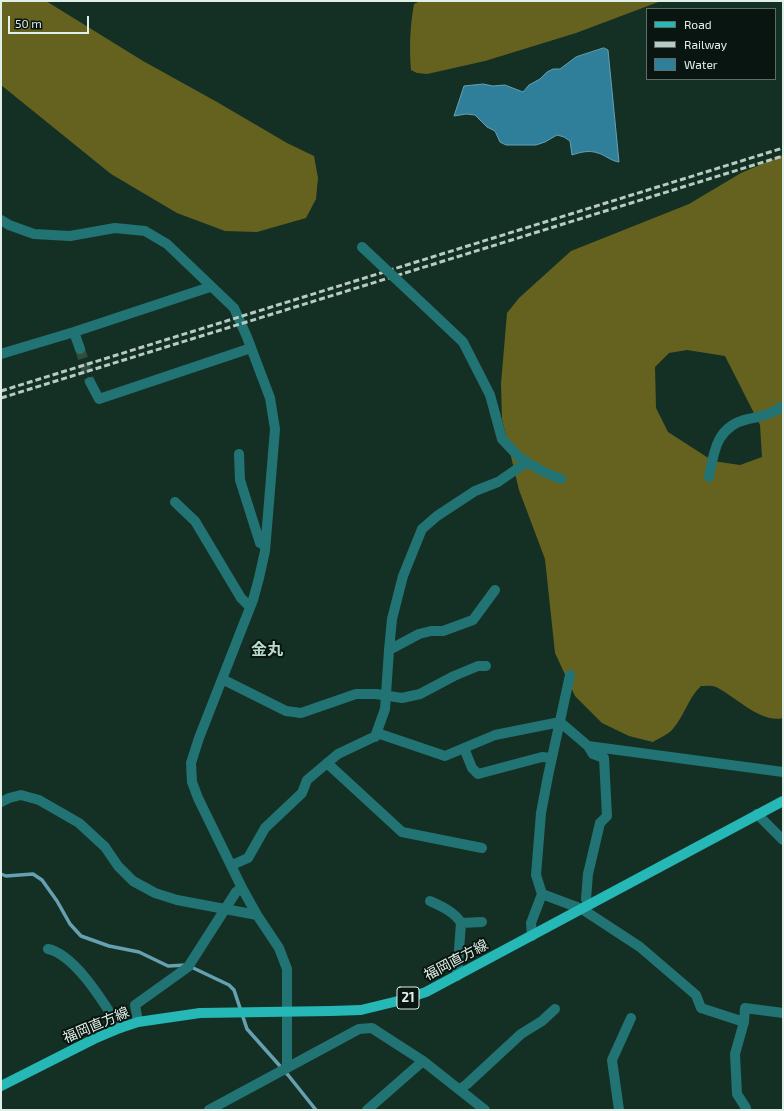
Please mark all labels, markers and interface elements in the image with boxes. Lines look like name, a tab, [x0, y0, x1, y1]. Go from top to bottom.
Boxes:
scale bar	[10, 8, 91, 34]
legend	[646, 8, 776, 80]
text: 50 m	[15, 16, 42, 30]
text: Road	[684, 17, 712, 31]
text: Railway	[684, 37, 727, 51]
text: Water	[684, 57, 718, 71]
district label: 金丸	[251, 640, 283, 660]
street label: 福岡直方線	[421, 936, 491, 984]
road number: 21	[397, 987, 419, 1009]
street label: 福岡直方線	[61, 1004, 131, 1046]

